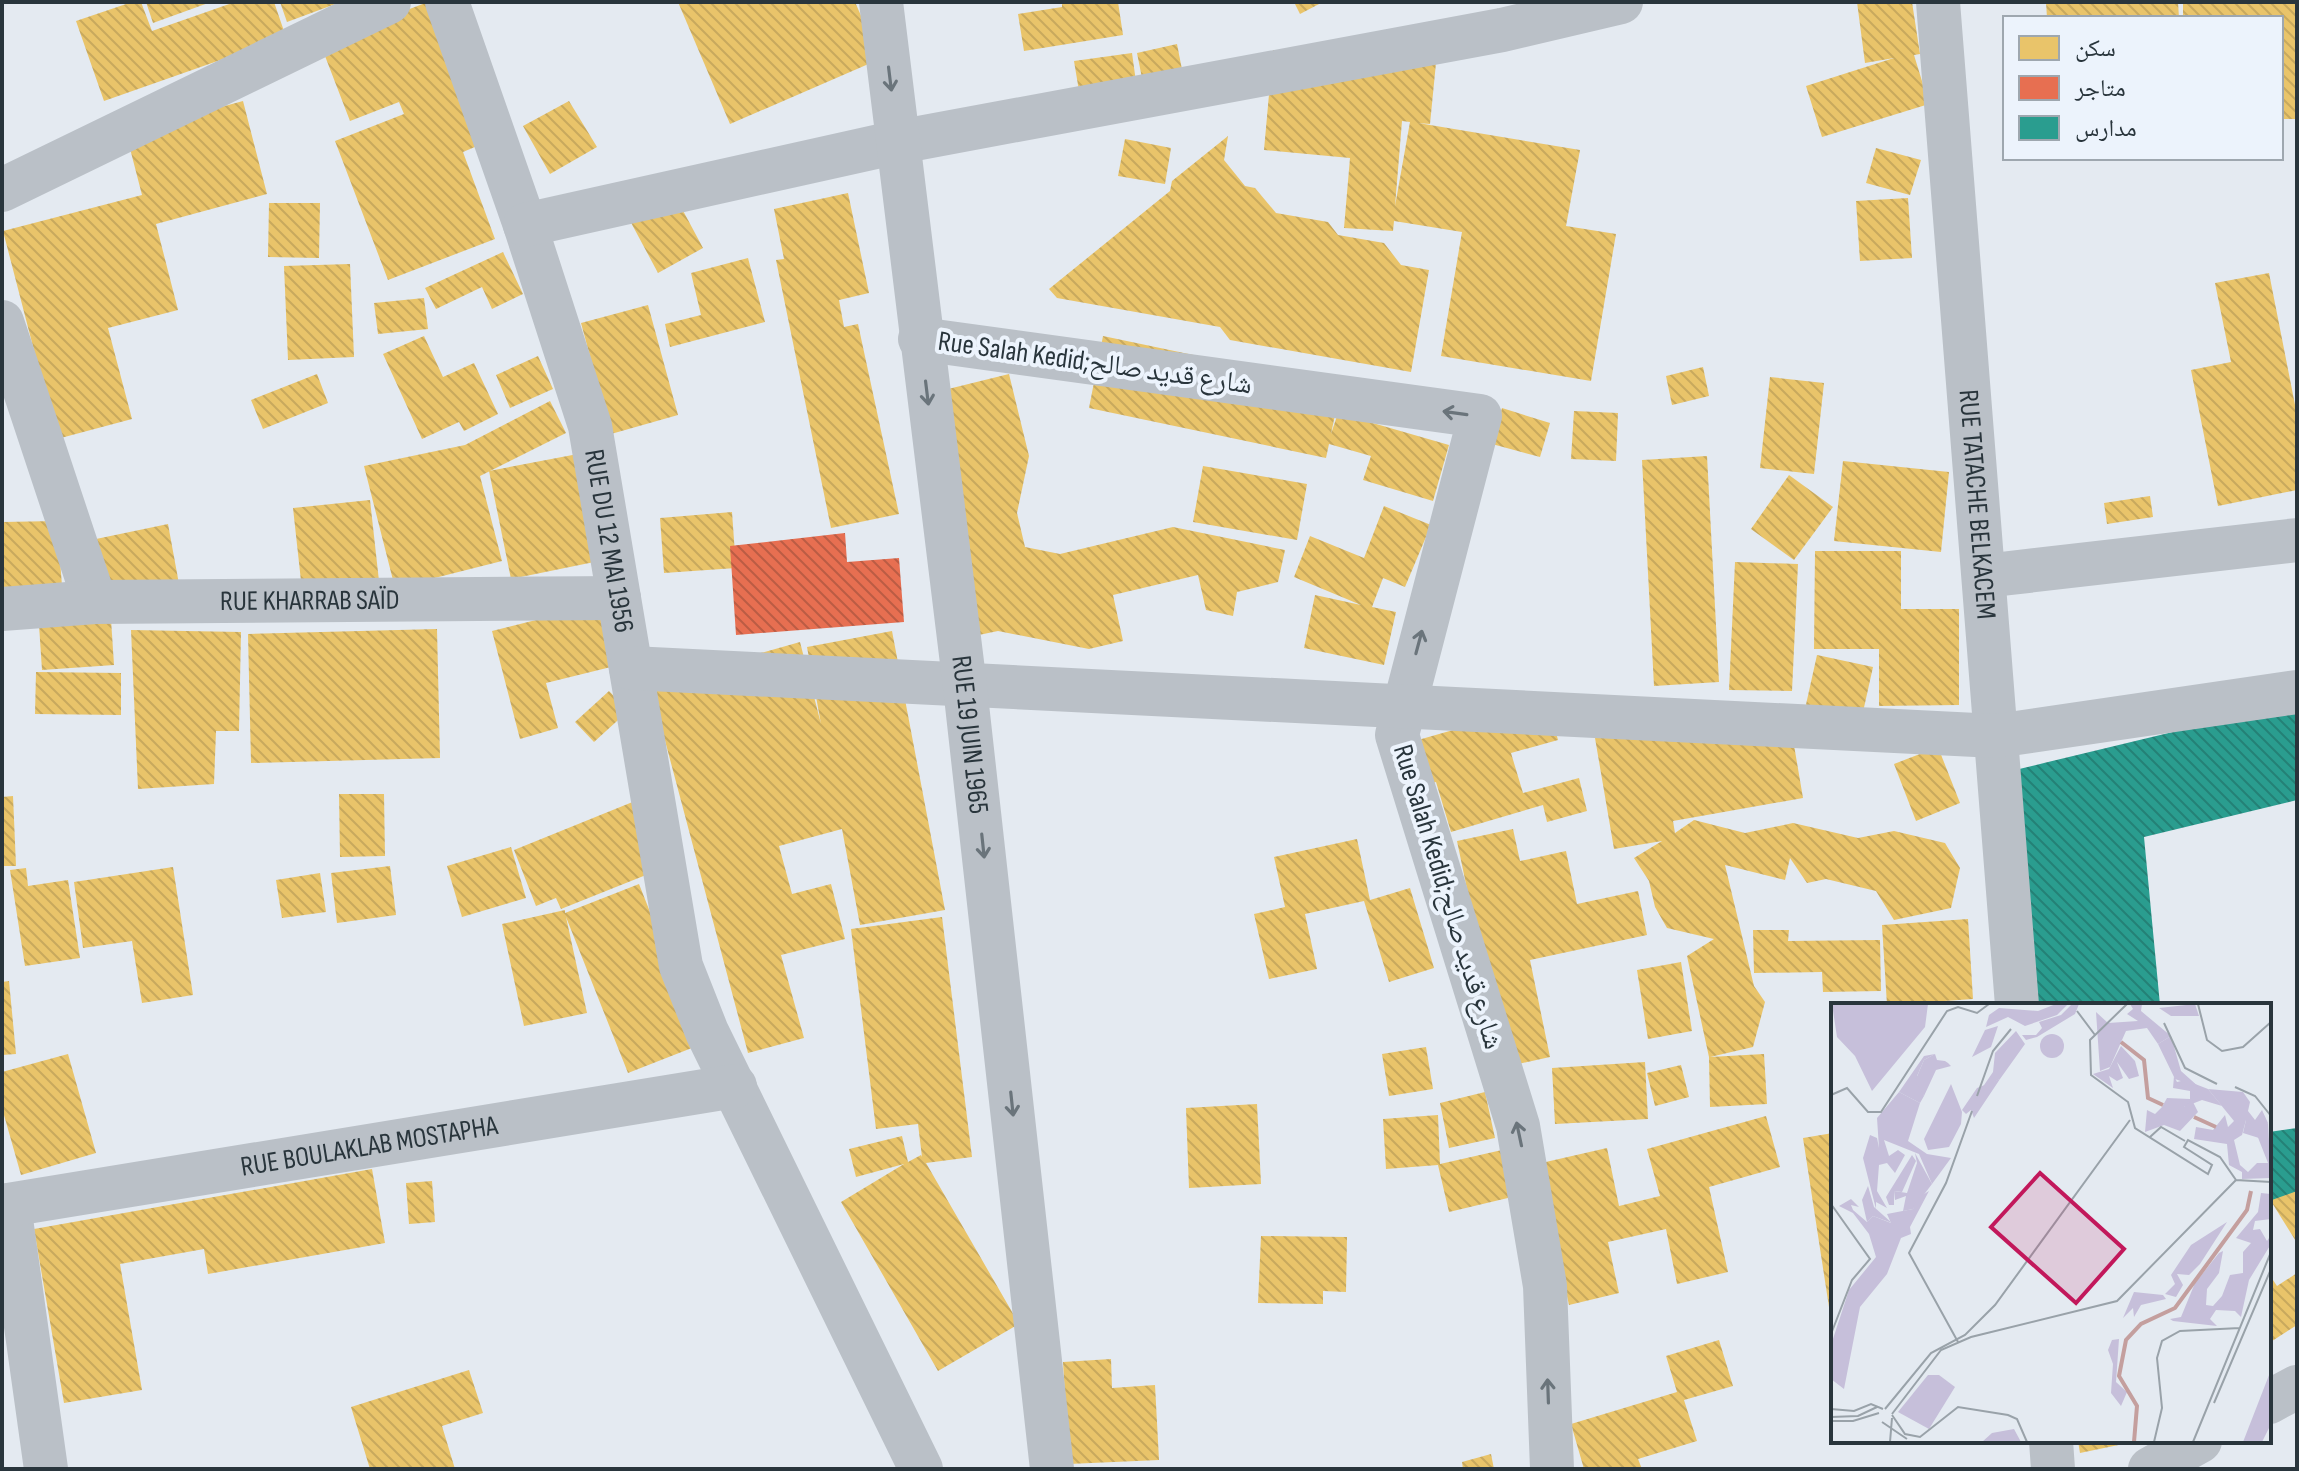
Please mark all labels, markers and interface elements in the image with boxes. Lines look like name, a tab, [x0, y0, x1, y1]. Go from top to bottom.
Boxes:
legend	[2003, 16, 2283, 160]
text: سكن	[2075, 34, 2116, 63]
one-way arrow	[883, 66, 898, 92]
text: متاجر	[2074, 74, 2126, 103]
text: مدارس	[2075, 114, 2137, 143]
street label: Rue Salah Kedid;شارع قديد صالح	[936, 325, 1254, 401]
one-way arrow	[920, 380, 935, 405]
street label: RUE TATACHE BELKACEM	[1952, 388, 2003, 621]
one-way arrow	[1442, 405, 1468, 420]
street label: RUE DU 12 MAI 1956	[578, 447, 641, 635]
street label: RUE KHARRAB SAÏD	[220, 583, 400, 618]
one-way arrow	[1413, 630, 1428, 656]
street label: RUE 19 JUIN 1965	[945, 654, 995, 815]
street label: Rue Salah Kedid;شارع قديد صالح	[1386, 741, 1510, 1053]
one-way arrow	[975, 832, 990, 859]
inset map	[1831, 1003, 2271, 1443]
one-way arrow	[1004, 1090, 1019, 1117]
street label: RUE BOULAKLAB MOSTAPHA	[238, 1108, 501, 1183]
one-way arrow	[1511, 1121, 1526, 1147]
one-way arrow	[1540, 1378, 1556, 1405]

